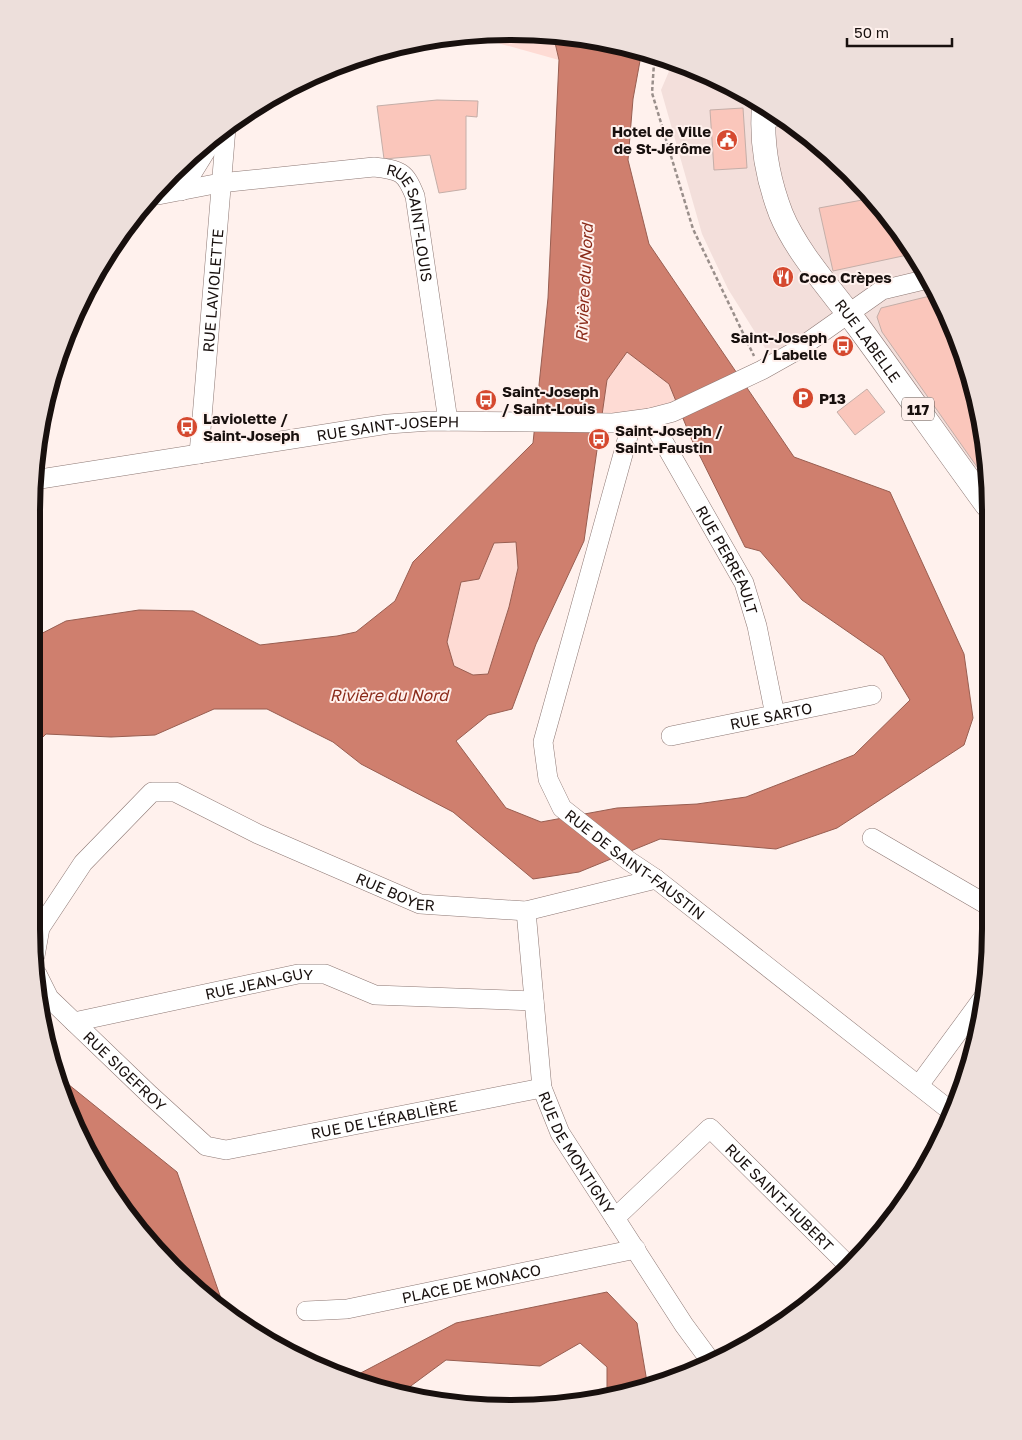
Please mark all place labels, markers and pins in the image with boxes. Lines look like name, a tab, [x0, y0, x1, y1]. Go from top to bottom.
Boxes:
place label: Hotel de Ville de St-Jérôme	[612, 122, 711, 157]
public building icon: Hotel de Ville de St-Jérôme	[715, 128, 739, 152]
restaurant icon: Coco Crèpes	[771, 265, 795, 289]
place label: Coco Crèpes	[799, 268, 892, 286]
place label: Saint-Joseph / Labelle	[731, 328, 827, 363]
bus stop icon: Saint-Joseph / Labelle	[831, 334, 855, 358]
place label: Saint-Joseph / Saint-Louis	[502, 382, 598, 417]
parking icon: P13	[791, 386, 815, 410]
bus stop icon: Saint-Joseph / Saint-Louis	[474, 388, 498, 412]
place label: P13	[819, 389, 846, 407]
place label: Laviolette / Saint-Joseph	[203, 409, 299, 444]
bus stop icon: Laviolette / Saint-Joseph	[175, 415, 199, 439]
place label: Saint-Joseph / Saint-Faustin	[615, 421, 723, 456]
bus stop icon: Saint-Joseph / Saint-Faustin	[587, 427, 611, 451]

